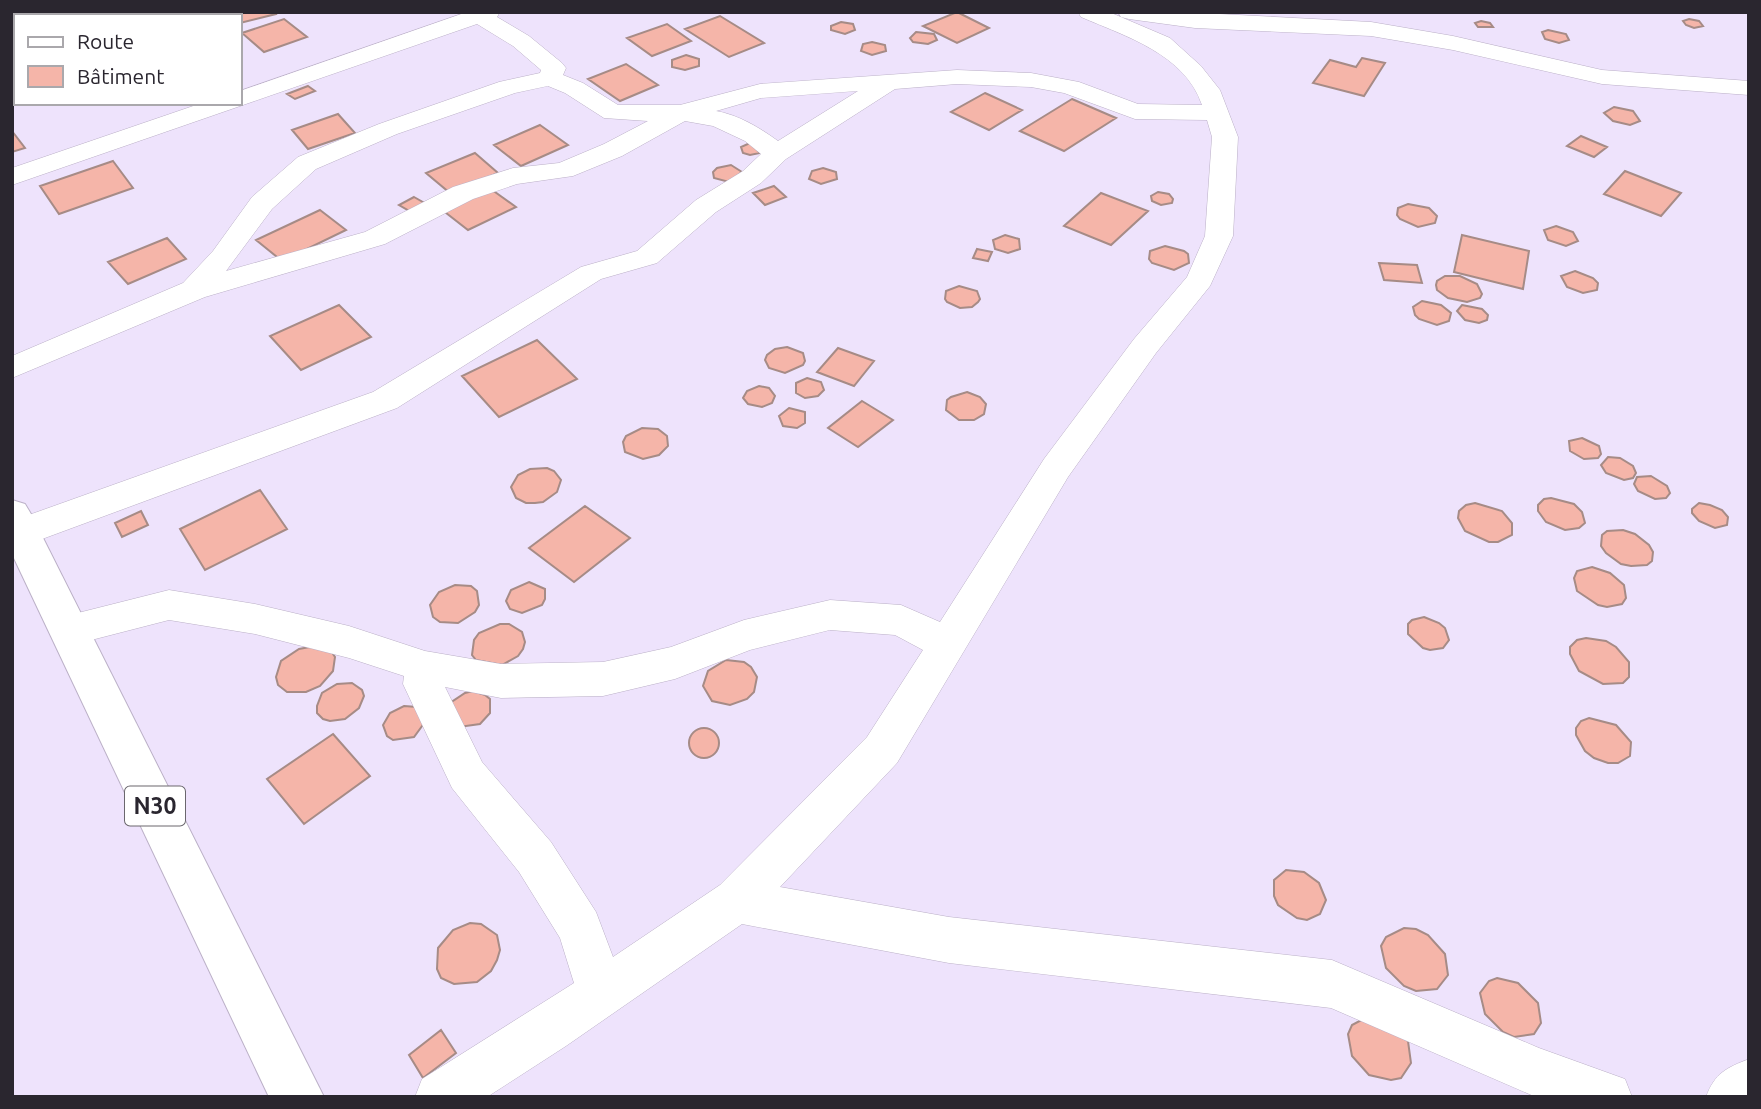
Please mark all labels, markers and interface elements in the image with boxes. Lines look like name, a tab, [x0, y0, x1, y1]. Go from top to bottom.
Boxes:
legend	[14, 14, 242, 105]
text: Route	[77, 29, 134, 53]
text: Bâtiment	[77, 64, 164, 88]
road number: N30	[125, 786, 185, 826]

